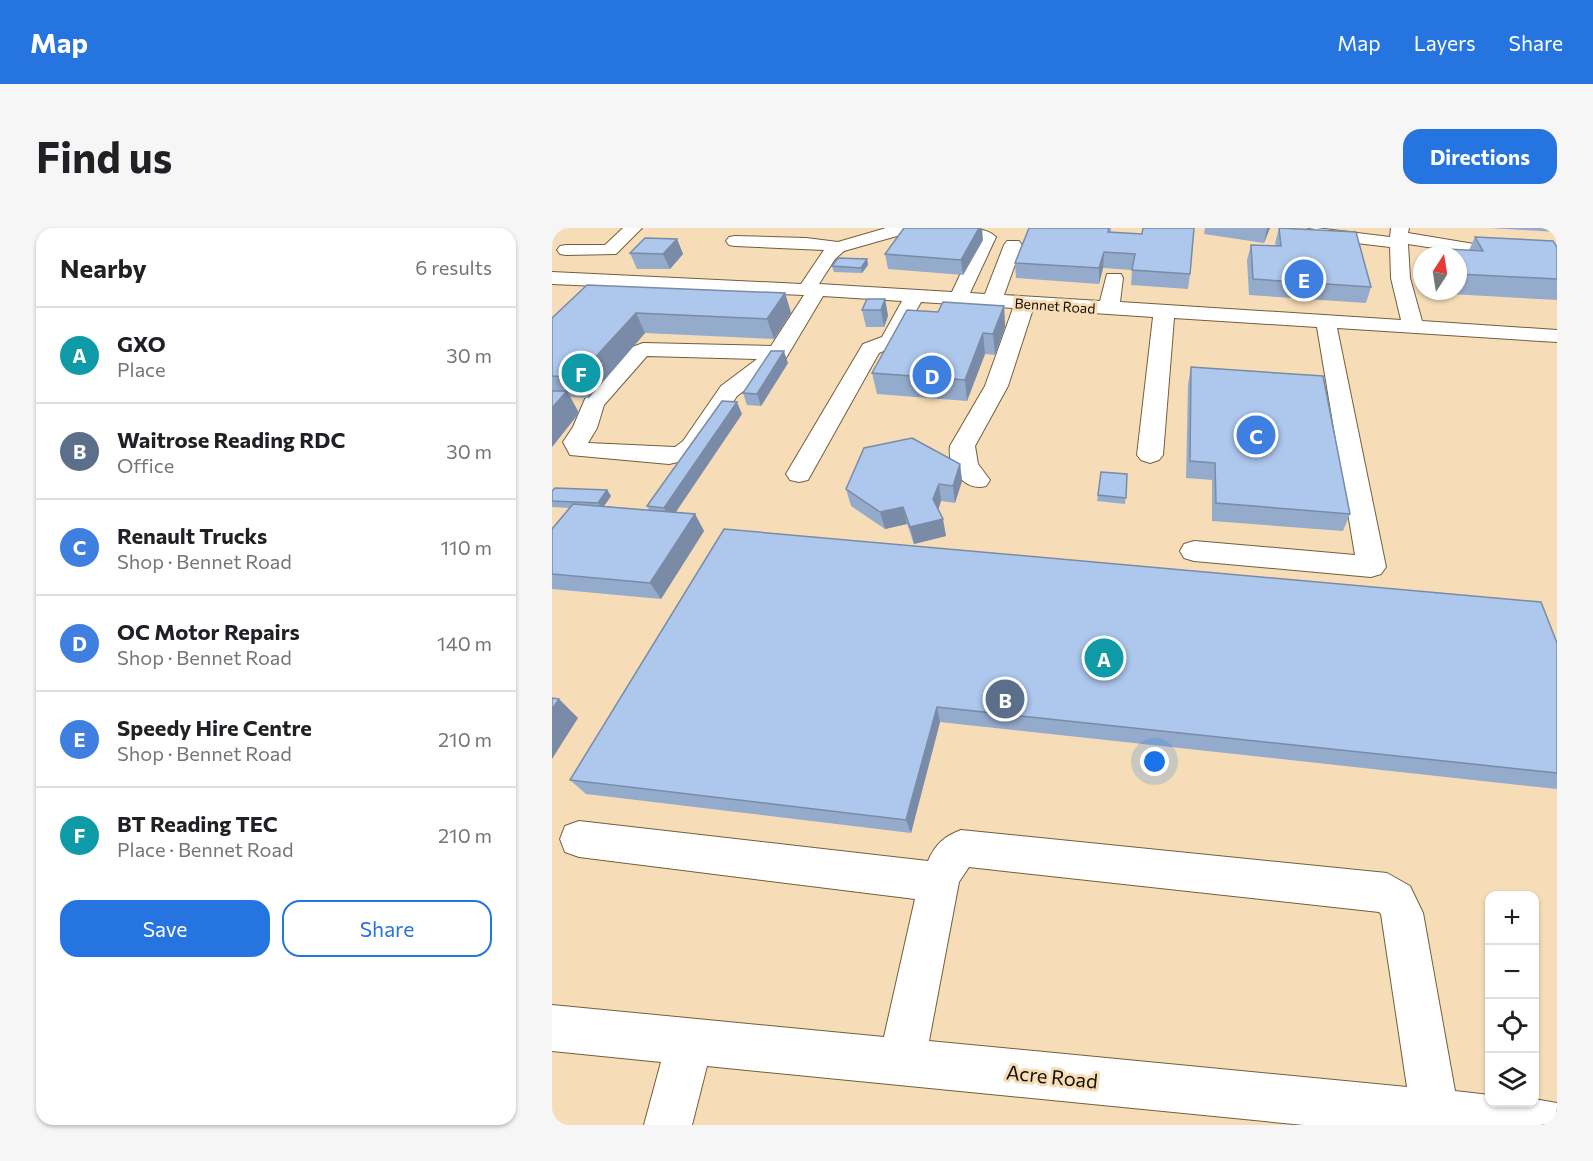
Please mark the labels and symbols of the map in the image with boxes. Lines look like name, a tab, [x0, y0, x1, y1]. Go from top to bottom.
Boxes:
north arrow	[1413, 246, 1467, 300]
pin: E	[1284, 256, 1323, 302]
street label: Bennet Road	[1014, 294, 1096, 317]
pin: F	[561, 350, 600, 396]
pin: D	[912, 352, 952, 398]
pin: C	[1236, 412, 1276, 458]
pin: A	[1084, 636, 1124, 680]
pin: B	[986, 676, 1024, 722]
your location	[1140, 747, 1169, 776]
street label: Acre Road	[1005, 1059, 1099, 1093]

